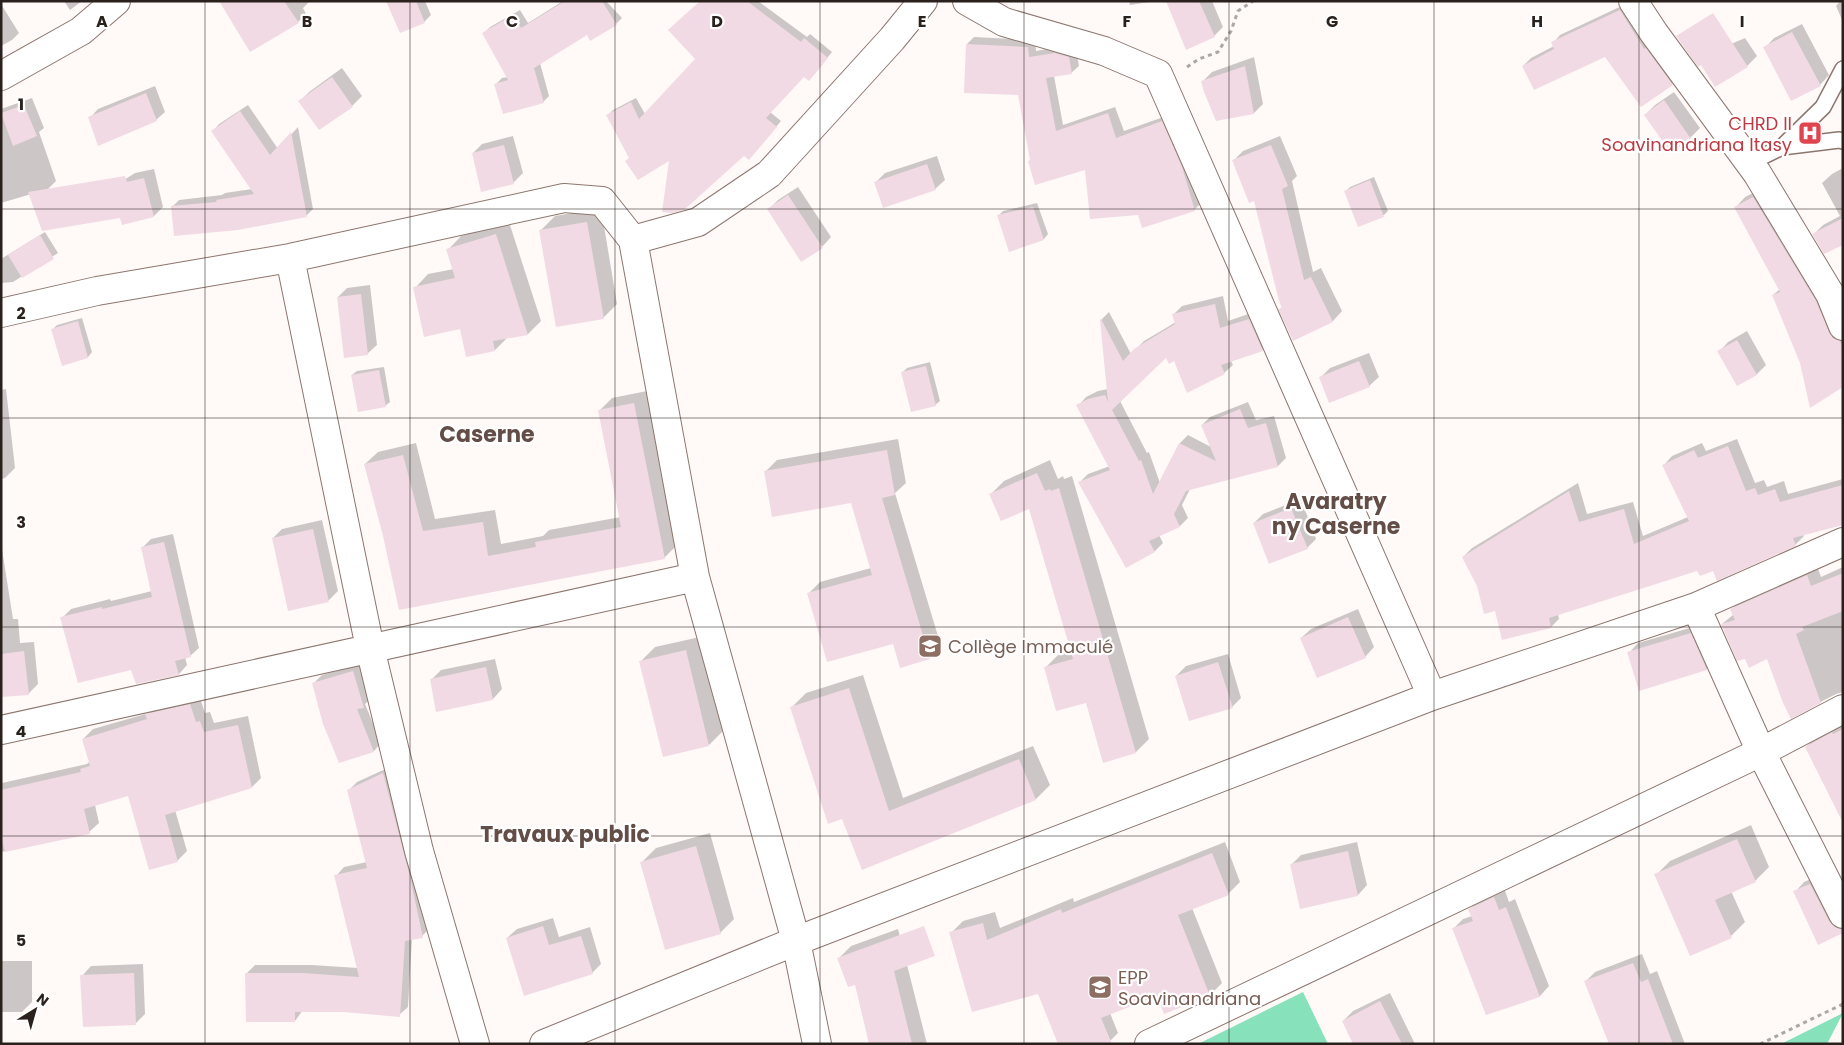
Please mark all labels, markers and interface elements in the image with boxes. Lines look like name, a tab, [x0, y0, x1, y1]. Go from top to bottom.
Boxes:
text: A	[96, 10, 108, 33]
text: B	[302, 10, 312, 33]
text: C	[506, 10, 518, 33]
text: D	[711, 10, 723, 33]
text: E	[918, 10, 926, 33]
text: F	[1123, 10, 1132, 33]
text: G	[1326, 10, 1338, 33]
text: H	[1531, 10, 1543, 33]
text: I	[1740, 10, 1744, 33]
text: 1	[18, 93, 24, 116]
place label: CHRD II Soavinandriana Itasy	[1601, 111, 1792, 157]
hospital icon: CHRD II Soavinandriana Itasy	[1797, 120, 1823, 146]
text: 2	[16, 302, 26, 325]
district label: Caserne	[439, 419, 535, 450]
district label: Avaratry ny Caserne	[1272, 486, 1400, 542]
text: 3	[16, 511, 26, 534]
school or university icon: Collège Immaculé	[917, 633, 943, 659]
place label: Collège Immaculé	[948, 634, 1113, 659]
text: 4	[16, 720, 27, 743]
district label: Travaux public	[480, 819, 650, 850]
text: 5	[16, 929, 26, 952]
place label: EPP Soavinandriana	[1118, 965, 1261, 1011]
school or university icon: EPP Soavinandriana	[1087, 974, 1113, 1000]
north arrow	[10, 985, 60, 1035]
text: N	[33, 988, 53, 1011]

